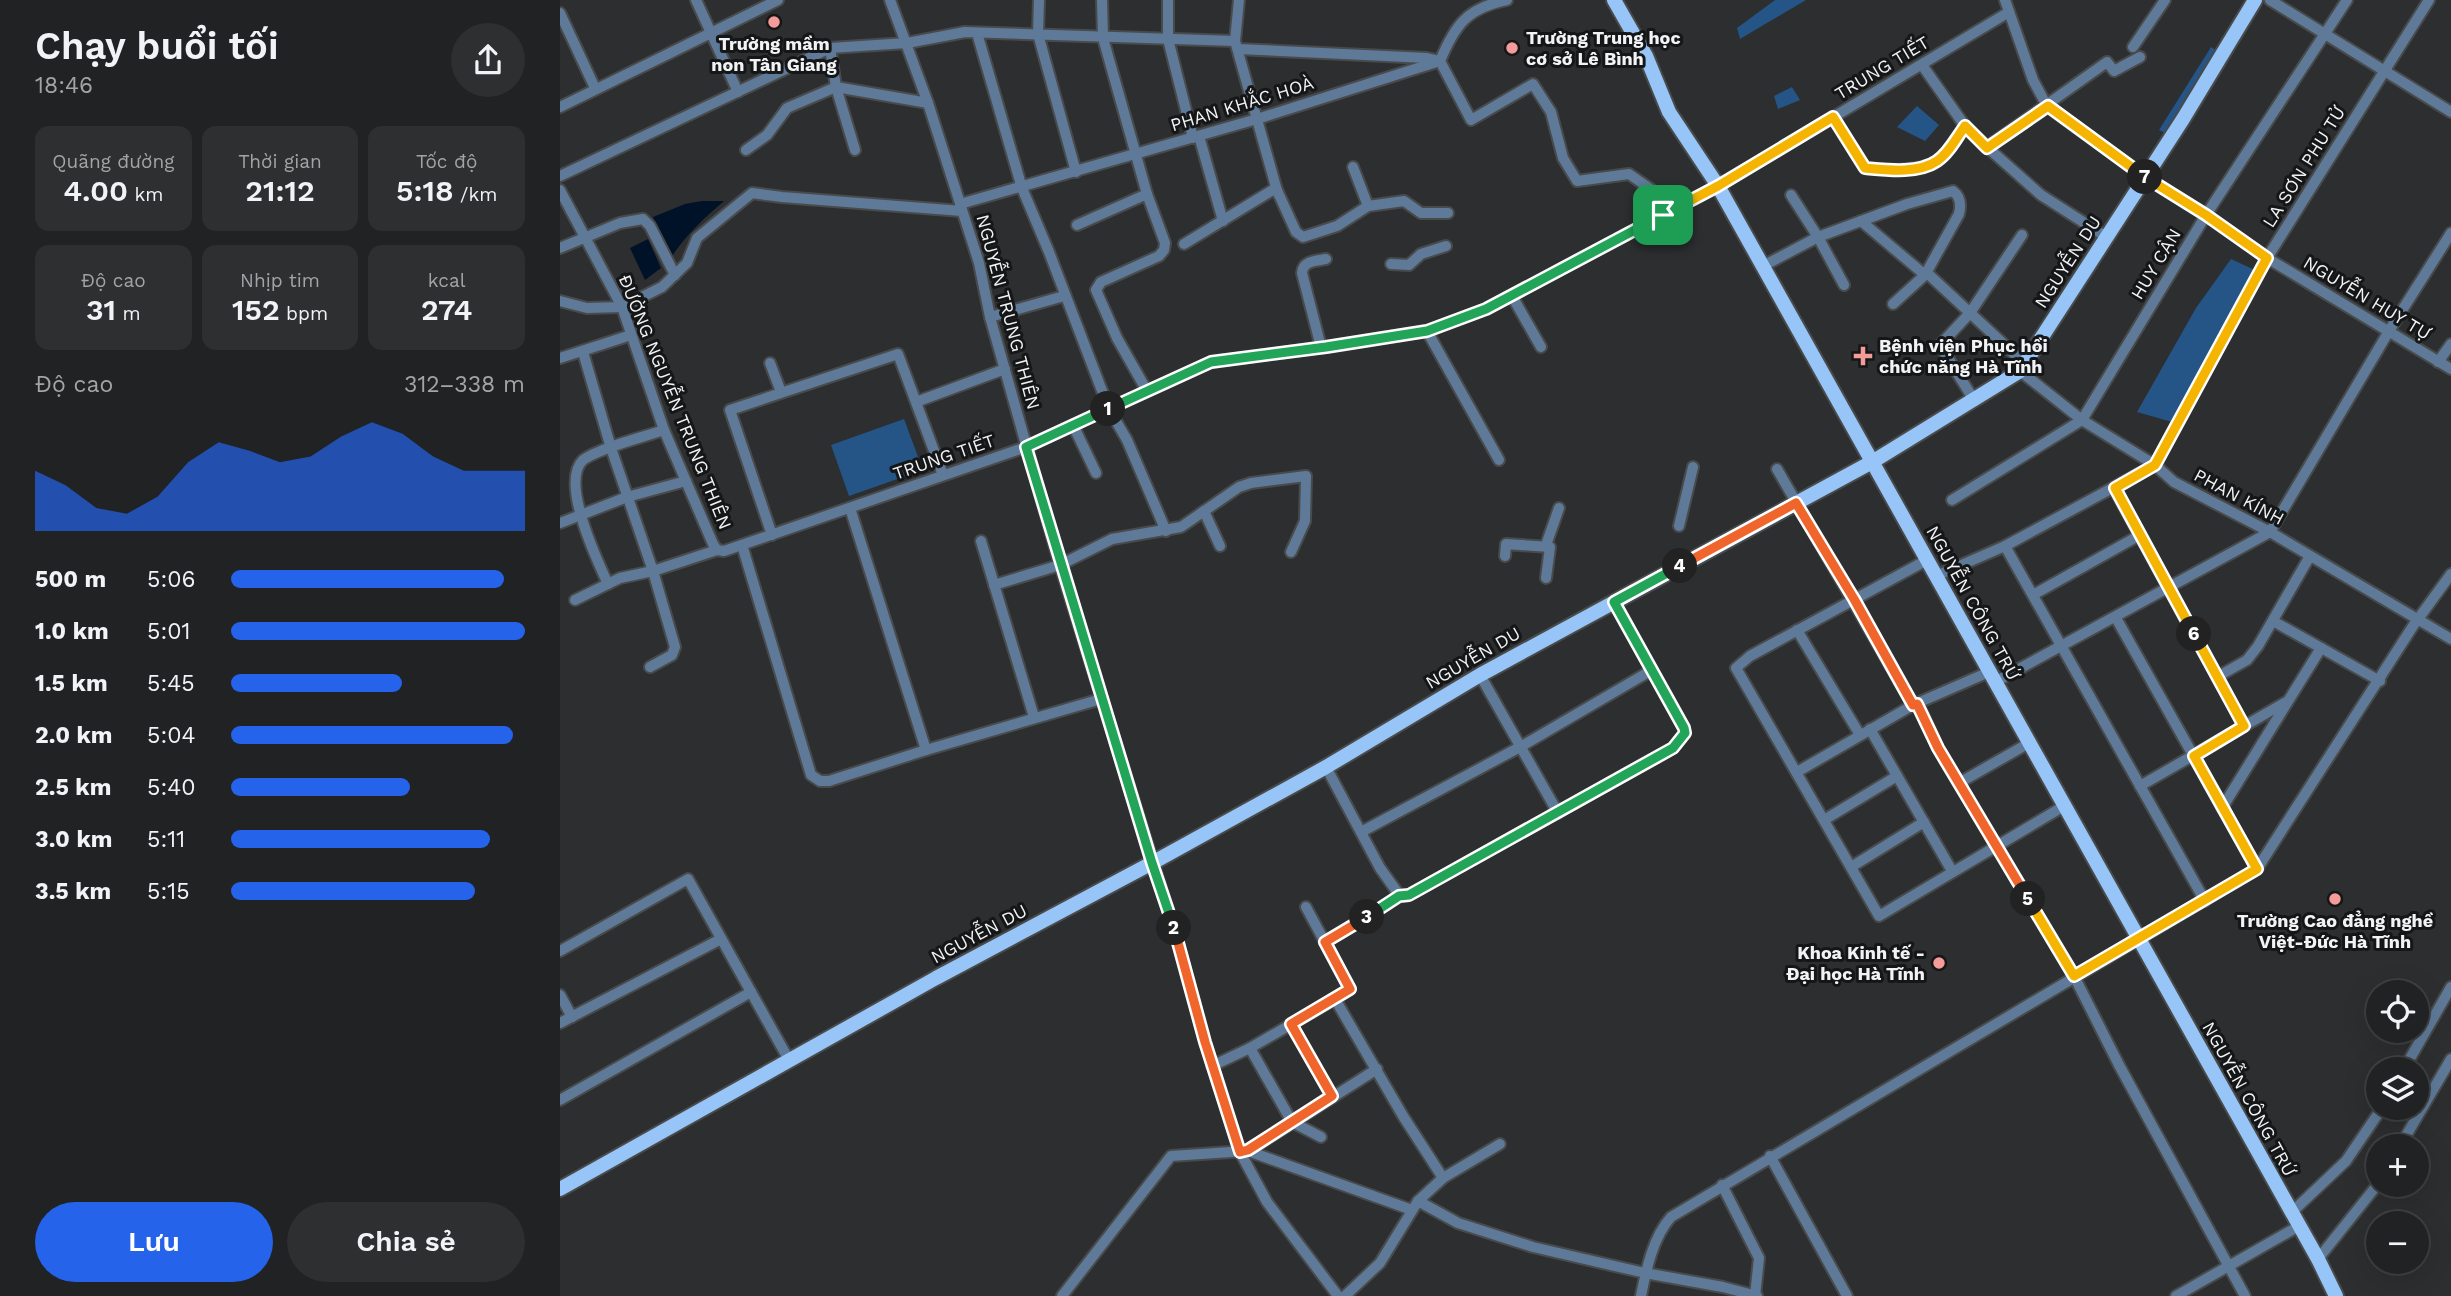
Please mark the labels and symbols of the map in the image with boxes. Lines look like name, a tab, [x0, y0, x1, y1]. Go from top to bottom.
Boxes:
marker: Trường mầm non Tân Giang	[766, 14, 782, 30]
place label: Trường Trung học cơ sở Lê Bình	[1526, 27, 1681, 69]
street label: TRUNG TIẾT	[1830, 30, 1933, 104]
place label: Trường mầm non Tân Giang	[711, 33, 838, 75]
marker: Trường Trung học cơ sở Lê Bình	[1504, 40, 1520, 56]
street label: PHAN KHẮC HOÀ	[1167, 70, 1316, 135]
street label: LA SƠN PHU TỬ	[2258, 102, 2349, 231]
pin: 7	[2128, 160, 2162, 194]
pin	[1633, 185, 1693, 245]
street label: NGUYỄN DU	[2028, 211, 2105, 312]
street label: NGUYỄN TRUNG THIÊN	[972, 212, 1047, 412]
street label: HUY CẬN	[2126, 224, 2185, 303]
street label: NGUYỄN HUY TỰ	[2300, 250, 2436, 344]
street label: ĐƯỜNG NGUYỄN TRUNG THIÊN	[615, 271, 738, 532]
place label: Bệnh viện Phục hồi chức năng Hà Tĩnh	[1879, 335, 2048, 377]
marker: Bệnh viện Phục hồi chức năng Hà Tĩnh	[1853, 346, 1873, 366]
pin: 1	[1090, 392, 1126, 426]
street label: TRUNG TIẾT	[890, 428, 998, 484]
street label: PHAN KÍNH	[2191, 464, 2288, 529]
street label: NGUYỄN CÔNG TRỨ	[1922, 521, 2026, 684]
pin: 4	[1662, 548, 1698, 584]
pin: 6	[2176, 616, 2212, 652]
street label: NGUYỄN DU	[1421, 620, 1524, 693]
pin: 5	[2010, 881, 2046, 916]
marker: Trường Cao đẳng nghề Việt-Đức Hà Tĩnh	[2327, 891, 2343, 907]
street label: NGUYỄN DU	[926, 898, 1030, 968]
pin: 3	[1350, 900, 1384, 934]
place label: Trường Cao đẳng nghề Việt-Đức Hà Tĩnh	[2237, 910, 2434, 952]
pin: 2	[1156, 911, 1192, 946]
place label: Khoa Kinh tế - Đại học Hà Tĩnh	[1786, 942, 1925, 984]
marker: Khoa Kinh tế - Đại học Hà Tĩnh	[1931, 955, 1947, 971]
street label: NGUYỄN CÔNG TRỨ	[2198, 1017, 2302, 1180]

